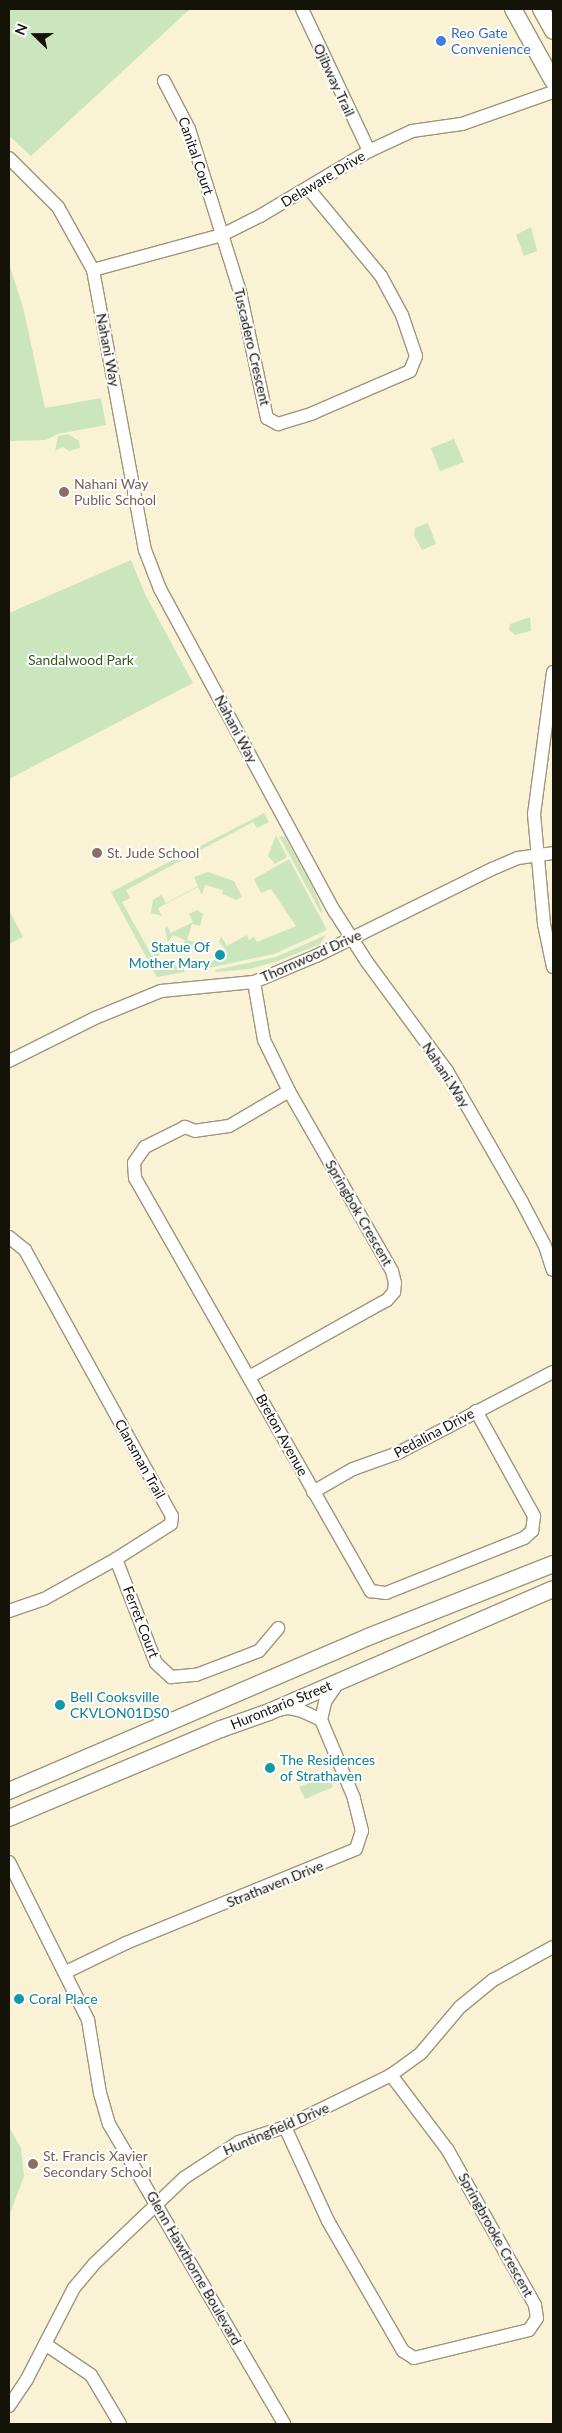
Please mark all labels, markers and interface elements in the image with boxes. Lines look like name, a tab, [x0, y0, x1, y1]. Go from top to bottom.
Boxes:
north arrow	[10, 10, 60, 60]
text: N	[11, 21, 31, 37]
place label: Reo Gate Convenience	[451, 25, 531, 58]
marker: Reo Gate Convenience	[435, 35, 447, 47]
street label: Ojibway Trail	[310, 40, 358, 120]
street label: Canital Court	[175, 115, 217, 197]
street label: Delaware Drive	[278, 147, 368, 211]
street label: Tuscadero Crescent	[230, 287, 274, 407]
street label: Nahani Way	[93, 312, 123, 388]
place label: Nahani Way Public School	[74, 476, 156, 508]
marker: Nahani Way Public School	[58, 486, 70, 498]
park label: Sandalwood Park	[28, 652, 134, 668]
street label: Nahani Way	[211, 692, 261, 766]
place label: St. Jude School	[107, 845, 200, 861]
marker: St. Jude School	[91, 847, 103, 859]
street label: Thornwood Drive	[258, 926, 364, 986]
place label: Statue Of Mother Mary	[128, 939, 210, 972]
marker: Statue Of Mother Mary	[214, 949, 226, 961]
street label: Nahani Way	[419, 1039, 473, 1111]
street label: Springbok Crescent	[322, 1157, 396, 1269]
street label: Breton Avenue	[252, 1391, 312, 1479]
street label: Pedalina Drive	[391, 1405, 477, 1461]
street label: Clansman Trail	[111, 1416, 169, 1502]
street label: Ferret Court	[120, 1584, 162, 1660]
street label: Hurontario Street	[228, 1677, 334, 1733]
place label: Bell Cooksville CKVLON01DS0	[70, 1689, 169, 1721]
marker: Bell Cooksville CKVLON01DS0	[54, 1699, 66, 1711]
place label: The Residences of Strathaven	[280, 1752, 375, 1784]
marker: The Residences of Strathaven	[264, 1762, 276, 1774]
street label: Strathaven Drive	[224, 1857, 326, 1911]
place label: Coral Place	[29, 1991, 98, 2007]
marker: Coral Place	[13, 1993, 25, 2005]
street label: Huntingfield Drive	[221, 2099, 331, 2159]
place label: St. Francis Xavier Secondary School	[43, 2148, 152, 2180]
marker: St. Francis Xavier Secondary School	[27, 2158, 39, 2170]
street label: Springbrooke Crescent	[455, 2170, 537, 2300]
street label: Glenn Hawthorne Boulevard	[143, 2188, 245, 2348]

